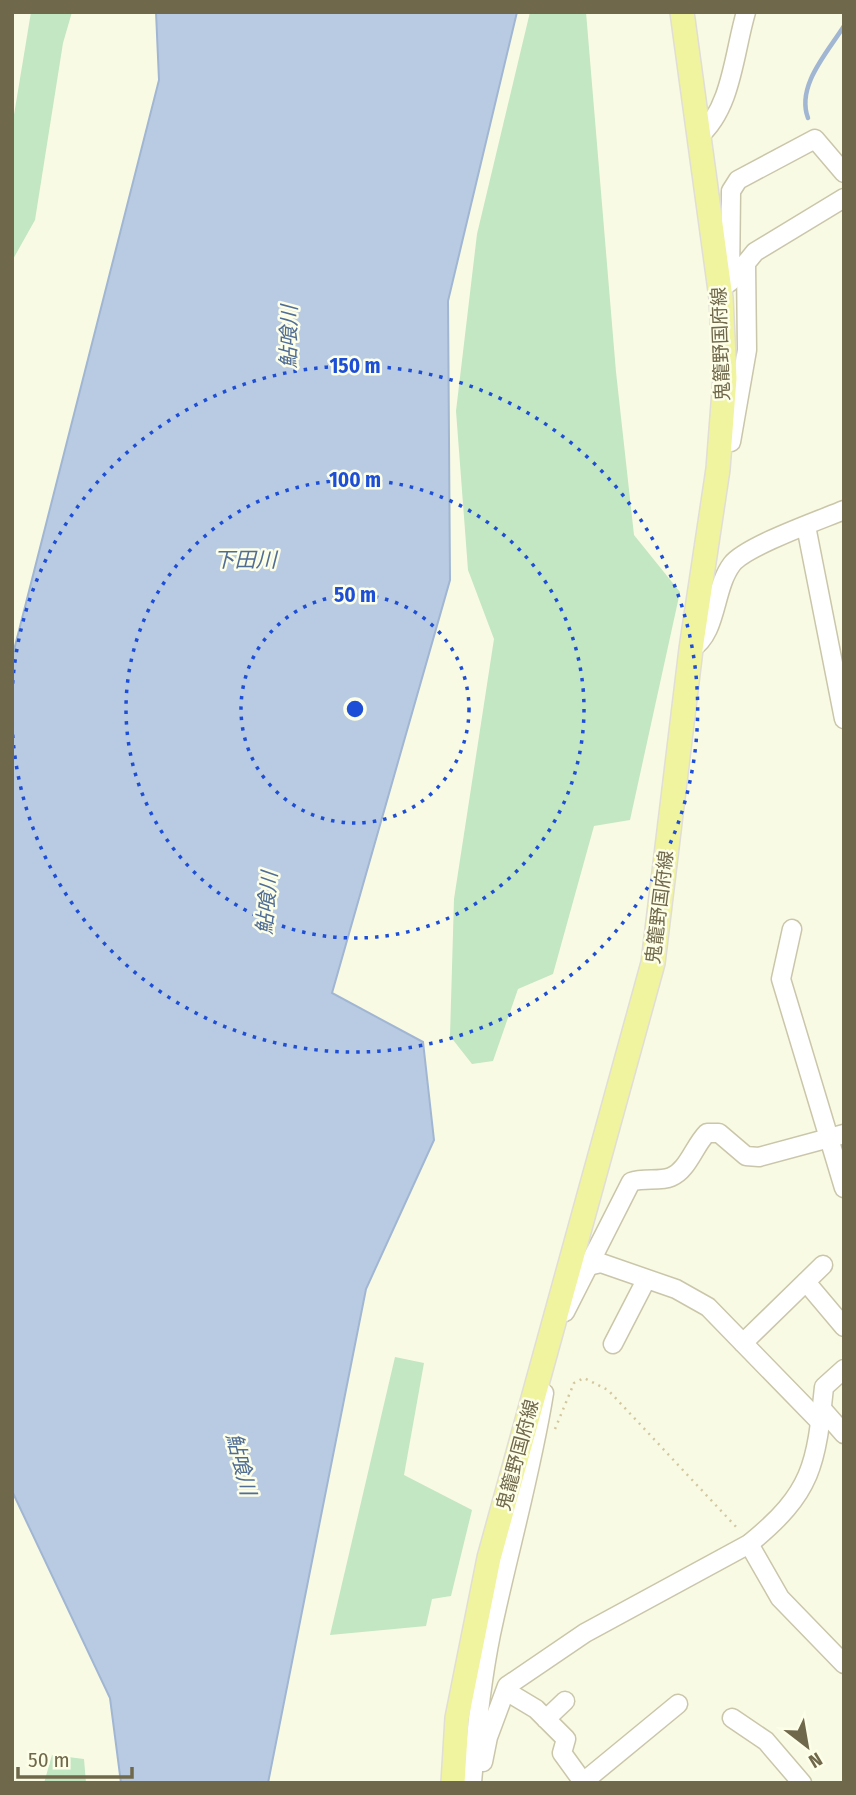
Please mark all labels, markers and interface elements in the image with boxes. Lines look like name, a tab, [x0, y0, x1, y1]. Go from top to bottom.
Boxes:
street label: 鬼籠野国府線	[707, 287, 734, 401]
water label: 鮎喰川	[275, 303, 303, 369]
text: 150 m	[329, 353, 381, 379]
text: 100 m	[329, 467, 381, 493]
water label: 下田川	[214, 547, 278, 573]
text: 50 m	[334, 582, 376, 608]
centre of rings	[343, 697, 367, 721]
street label: 鬼籠野国府線	[641, 849, 678, 965]
water label: 鮎喰川	[251, 868, 283, 936]
street label: 鬼籠野国府線	[492, 1397, 543, 1513]
water label: 鮎喰川	[221, 1430, 262, 1500]
north arrow	[772, 1711, 842, 1781]
scale bar	[18, 1736, 131, 1780]
text: 50 m	[28, 1747, 70, 1773]
text: N	[805, 1747, 826, 1773]

